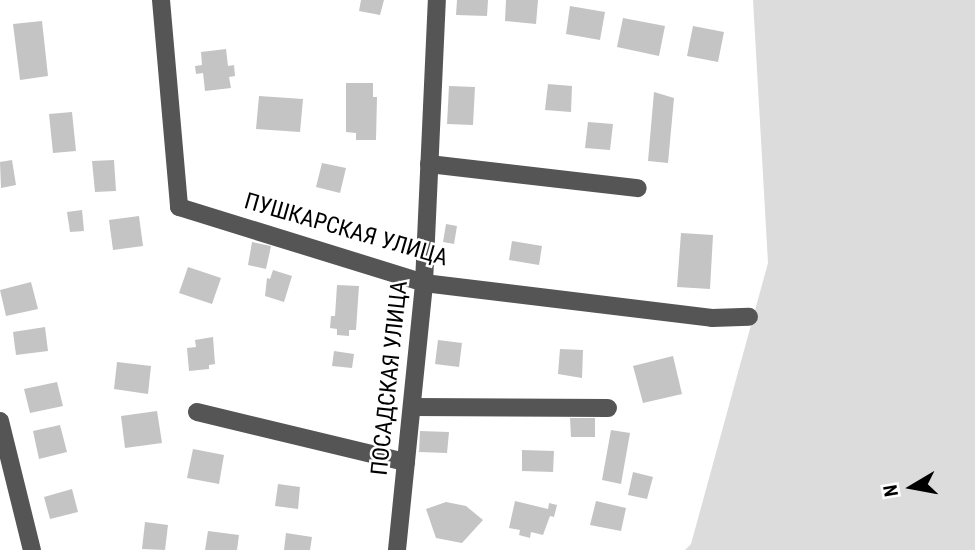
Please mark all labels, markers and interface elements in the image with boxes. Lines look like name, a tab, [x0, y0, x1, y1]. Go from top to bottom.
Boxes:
street label: ПУШКАРСКАЯ УЛИЦА	[241, 188, 451, 272]
street label: ПОСАДСКАЯ УЛИЦА	[366, 279, 414, 477]
north arrow	[877, 452, 947, 522]
text: N	[878, 483, 903, 498]

